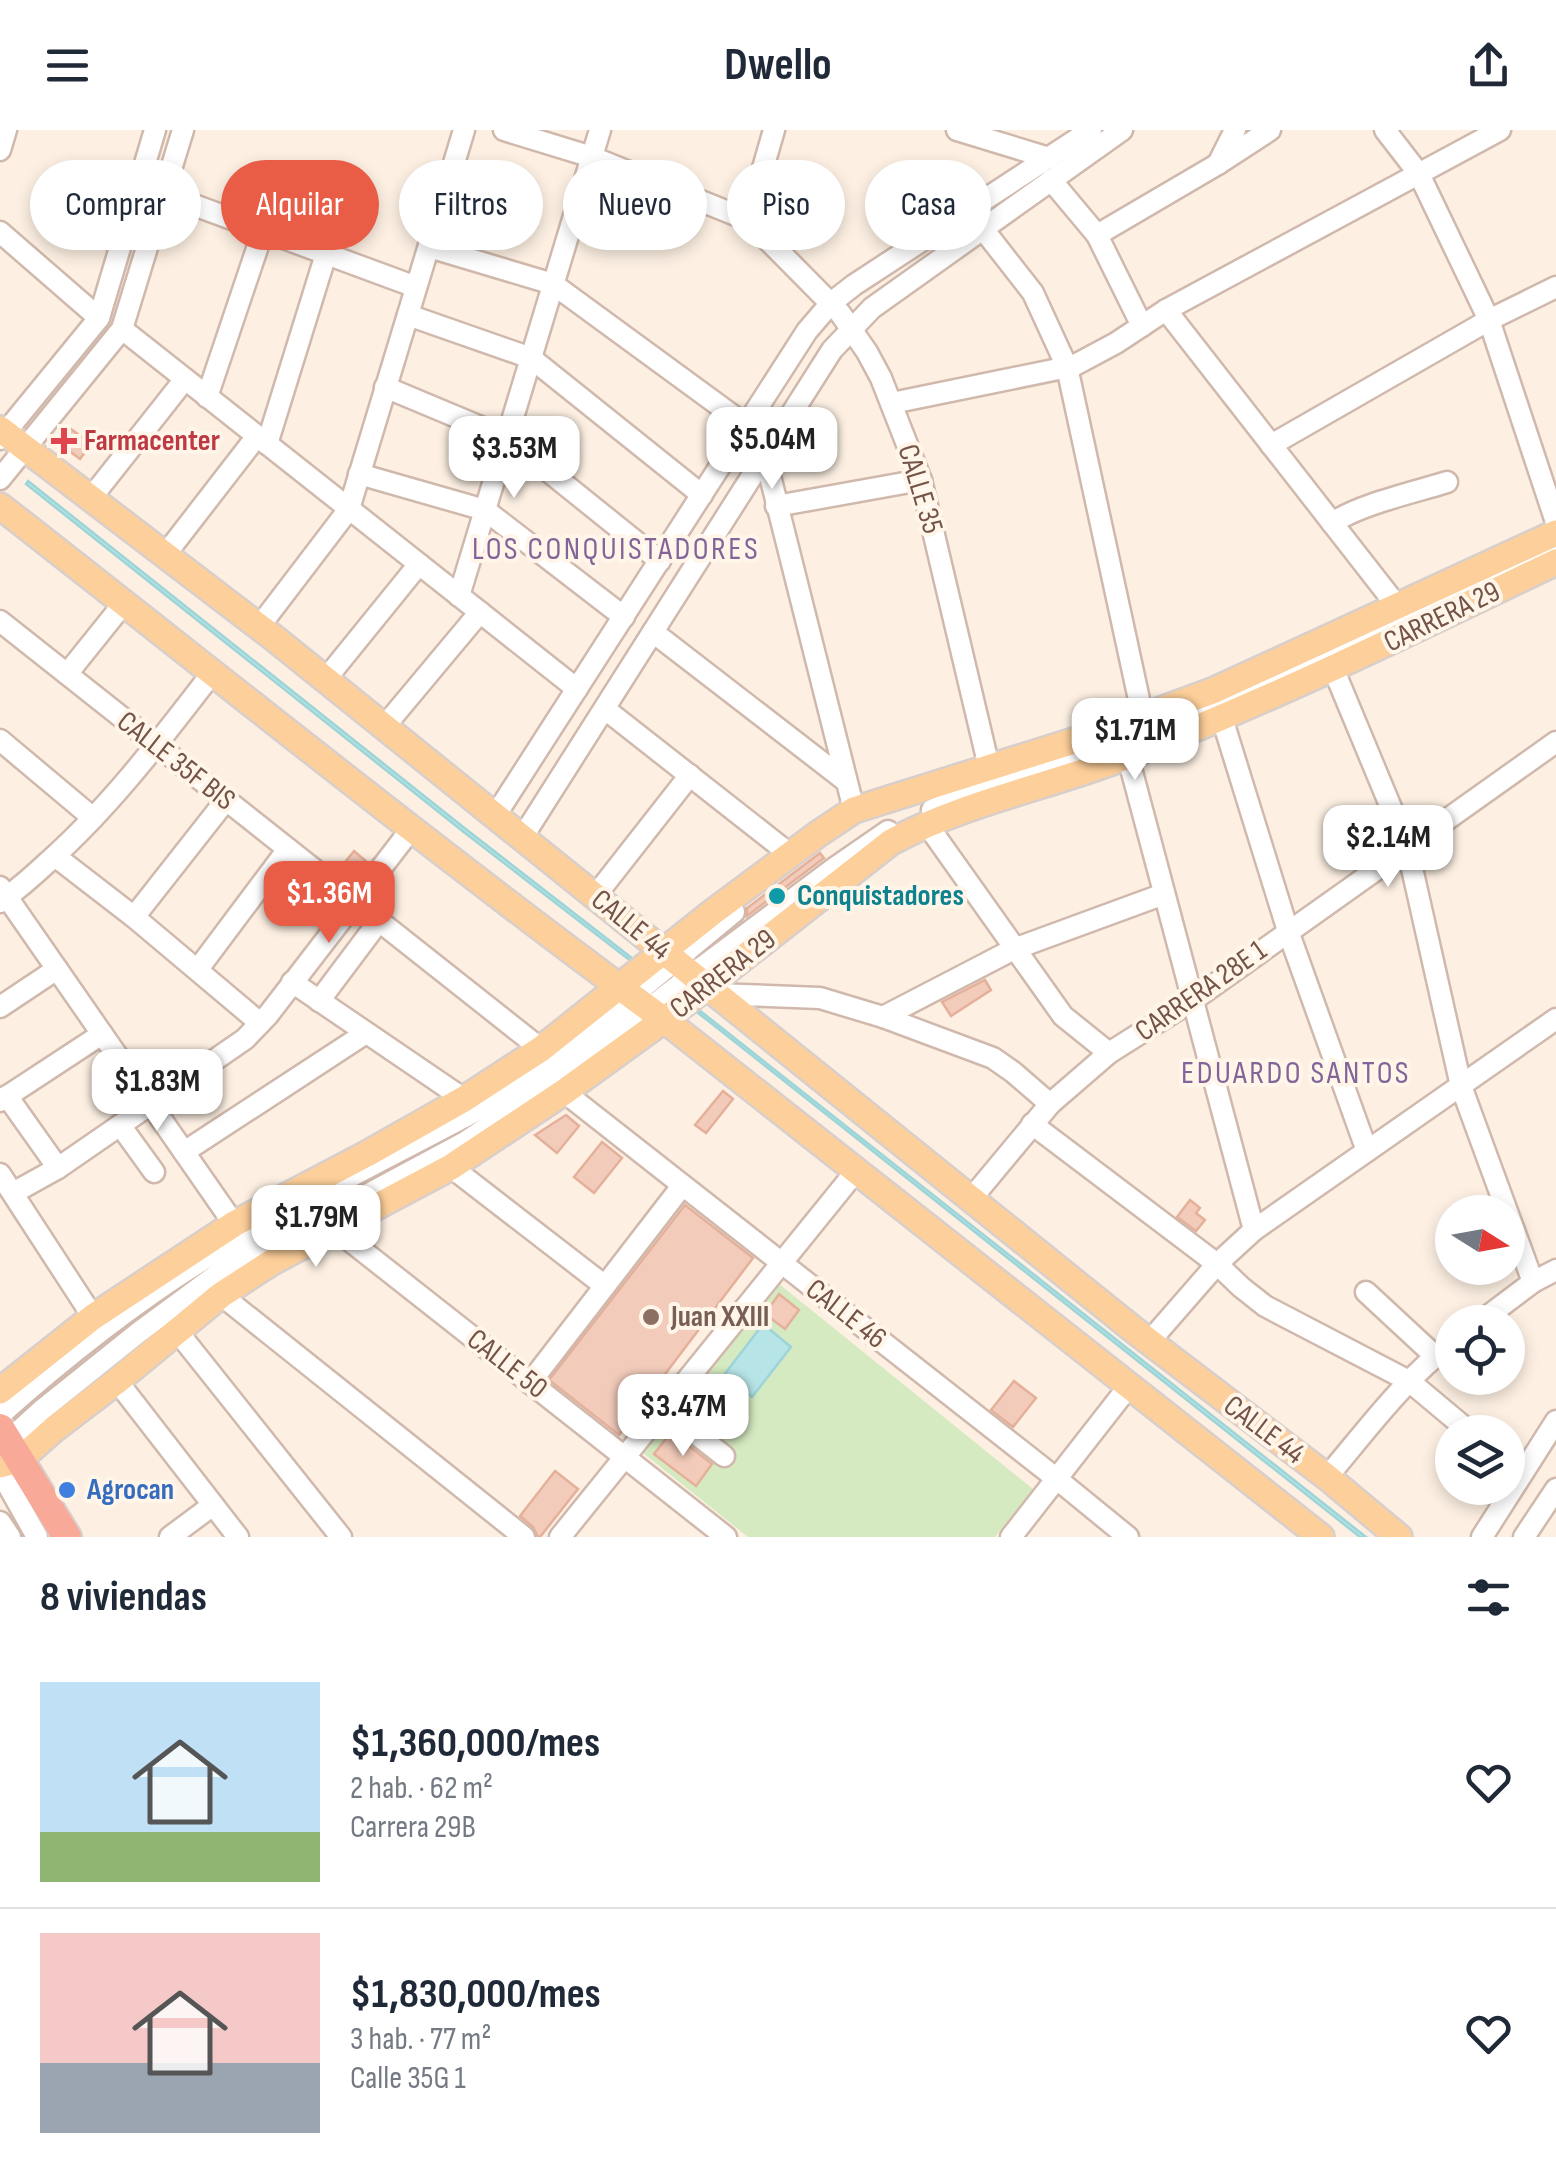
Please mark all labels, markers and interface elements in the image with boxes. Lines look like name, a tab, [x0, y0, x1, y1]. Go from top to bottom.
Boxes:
icon: menu	[40, 38, 95, 93]
text: Dwello	[724, 38, 832, 93]
icon: share	[1461, 38, 1516, 93]
chip: Comprar	[30, 160, 201, 250]
chip: Alquilar	[221, 160, 379, 250]
chip: Filtros	[399, 160, 543, 250]
chip: Nuevo	[563, 160, 707, 250]
chip: Piso	[727, 160, 845, 250]
chip: Casa	[865, 160, 991, 250]
pin: $5.04M	[691, 407, 853, 492]
pin: $3.53M	[433, 416, 595, 501]
text: $5.04M	[728, 420, 816, 459]
place label: Farmacenter	[84, 423, 220, 459]
text: $3.53M	[471, 429, 557, 468]
marker: Farmacenter	[53, 430, 75, 452]
street label: CALLE 35	[889, 440, 951, 538]
district label: LOS CONQUISTADORES	[472, 530, 760, 569]
street label: CARRERA 29	[1378, 574, 1506, 660]
pin: $1.71M	[1054, 698, 1216, 783]
street label: CALLE 35F BIS	[110, 704, 242, 818]
text: $1.71M	[1094, 711, 1176, 750]
pin: $2.14M	[1307, 805, 1469, 890]
text: $2.14M	[1345, 818, 1431, 857]
pin: $1.36M	[248, 861, 410, 946]
text: $1.36M	[286, 874, 372, 913]
place label: Conquistadores	[797, 878, 964, 914]
street label: CALLE 44	[584, 882, 678, 968]
marker: Conquistadores	[766, 885, 788, 907]
street label: CARRERA 29	[663, 922, 783, 1026]
street label: CARRERA 28E 1	[1128, 932, 1274, 1049]
pin: $1.83M	[76, 1049, 238, 1134]
district label: EDUARDO SANTOS	[1181, 1054, 1411, 1093]
text: $1.83M	[114, 1062, 200, 1101]
pin: $1.79M	[235, 1185, 397, 1270]
north arrow	[1435, 1195, 1525, 1285]
map controls	[1435, 1195, 1525, 1505]
text: $1.79M	[273, 1198, 359, 1237]
street label: CALLE 46	[798, 1271, 894, 1357]
place label: Juan XXIII	[670, 1299, 770, 1335]
button: locate	[1435, 1305, 1525, 1395]
marker: Juan XXIII	[640, 1306, 662, 1328]
street label: CALLE 50	[460, 1321, 554, 1407]
pin: $3.47M	[602, 1374, 764, 1459]
text: $3.47M	[640, 1387, 726, 1426]
street label: CALLE 44	[1216, 1388, 1312, 1472]
button: layers	[1435, 1415, 1525, 1505]
place label: Agrocan	[86, 1472, 174, 1508]
marker: Agrocan	[56, 1479, 78, 1501]
icon: filters	[1461, 1570, 1516, 1625]
text: 8 viviendas	[40, 1572, 207, 1623]
text: $1,360,000/mes	[350, 1718, 600, 1769]
icon: home	[120, 1722, 240, 1842]
icon: heart	[1461, 1755, 1516, 1810]
text: 2 hab. · 62 m²	[350, 1769, 493, 1808]
text: Carrera 29B	[350, 1808, 476, 1847]
text: $1,830,000/mes	[350, 1969, 601, 2020]
icon: home	[120, 1973, 240, 2093]
icon: heart	[1461, 2006, 1516, 2061]
text: 3 hab. · 77 m²	[350, 2020, 491, 2059]
text: Calle 35G 1	[350, 2059, 466, 2098]

